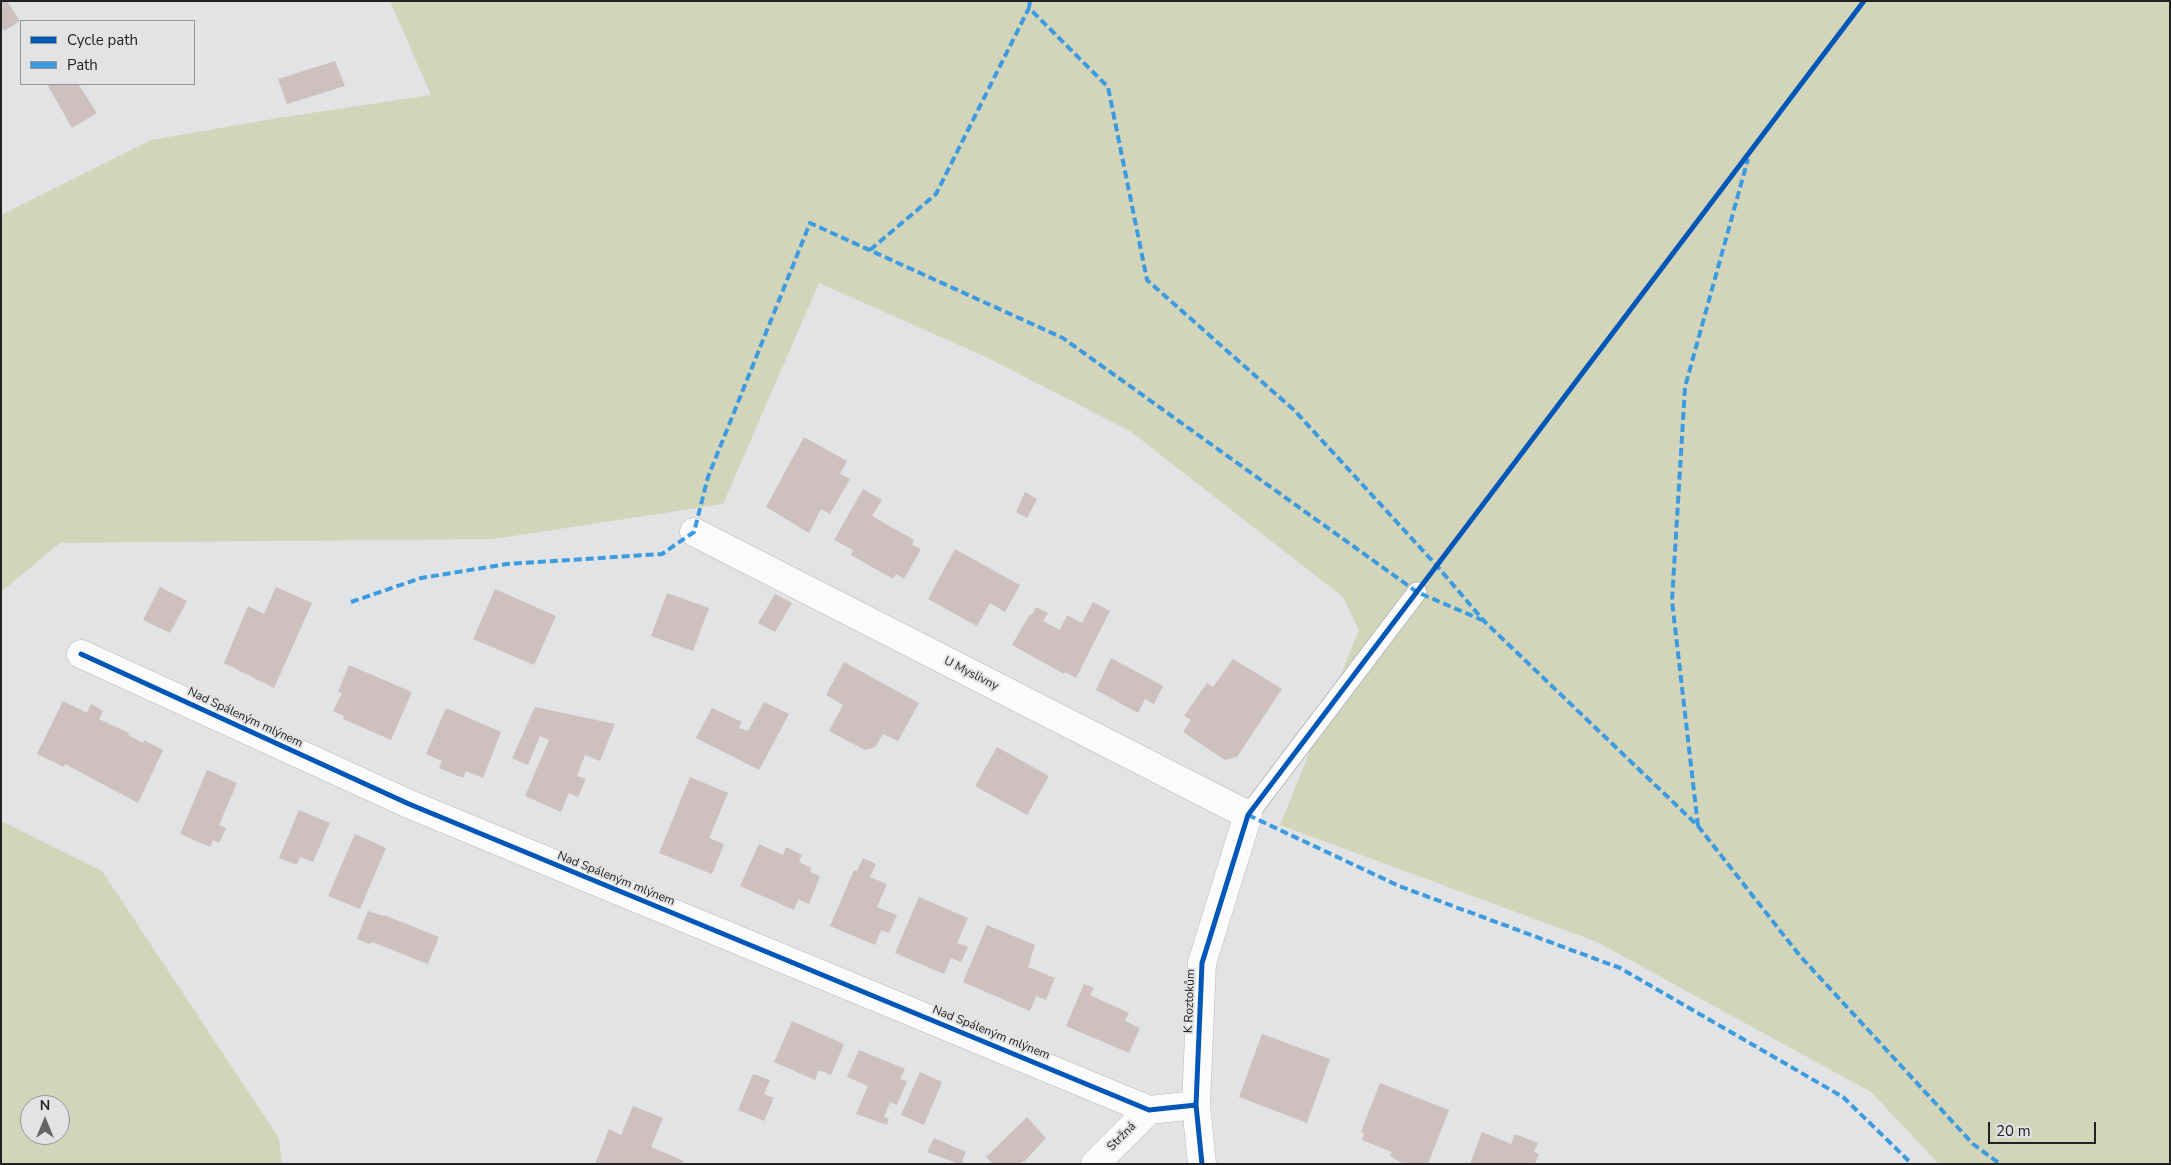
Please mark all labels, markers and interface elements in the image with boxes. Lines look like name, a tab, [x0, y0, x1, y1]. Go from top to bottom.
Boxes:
legend	[20, 20, 195, 85]
text: Cycle path	[67, 30, 138, 50]
text: Path	[67, 55, 98, 75]
street label: U Myslivny	[941, 654, 1001, 694]
street label: Nad Spáleným mlýnem	[185, 685, 305, 751]
street label: Nad Spáleným mlýnem	[555, 849, 677, 909]
street label: K Roztokům	[1182, 969, 1198, 1033]
street label: Nad Spáleným mlýnem	[930, 1003, 1052, 1063]
north arrow	[20, 1095, 70, 1145]
text: N	[40, 1096, 50, 1115]
scale bar	[1991, 1112, 2098, 1144]
street label: Stržná	[1105, 1120, 1139, 1154]
text: 20 m	[1996, 1121, 2031, 1141]

